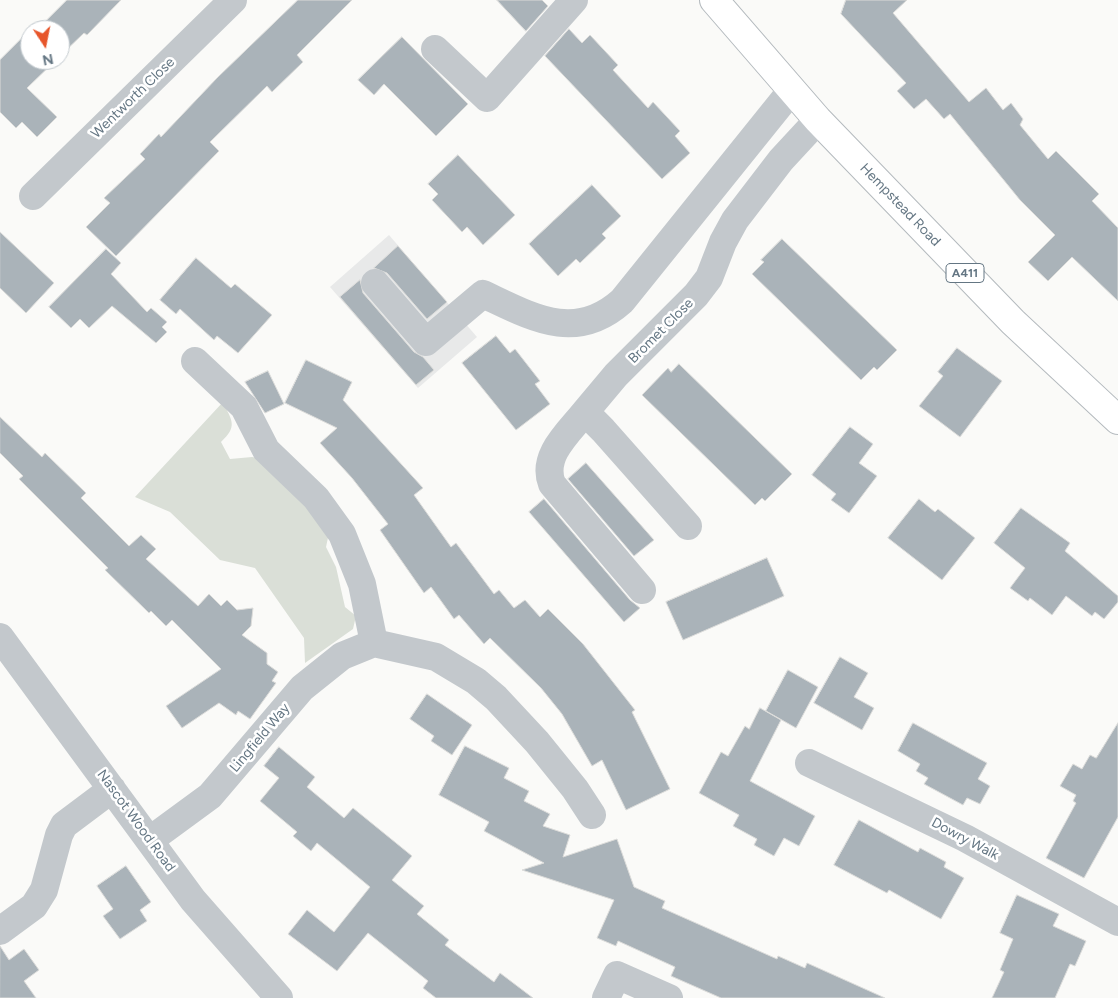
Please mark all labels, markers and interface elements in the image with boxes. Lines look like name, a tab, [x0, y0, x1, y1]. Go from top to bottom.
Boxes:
north arrow	[20, 20, 70, 70]
text: N	[41, 50, 55, 69]
street label: Wentworth Close	[88, 54, 178, 142]
street label: Hempstead Road	[856, 160, 944, 250]
road number: A411	[946, 264, 984, 282]
street label: Bromet Close	[625, 295, 697, 367]
street label: Lingfield Way	[226, 700, 294, 776]
street label: Nascot Wood Road	[93, 767, 179, 875]
street label: Dowry Walk	[928, 814, 1002, 864]

